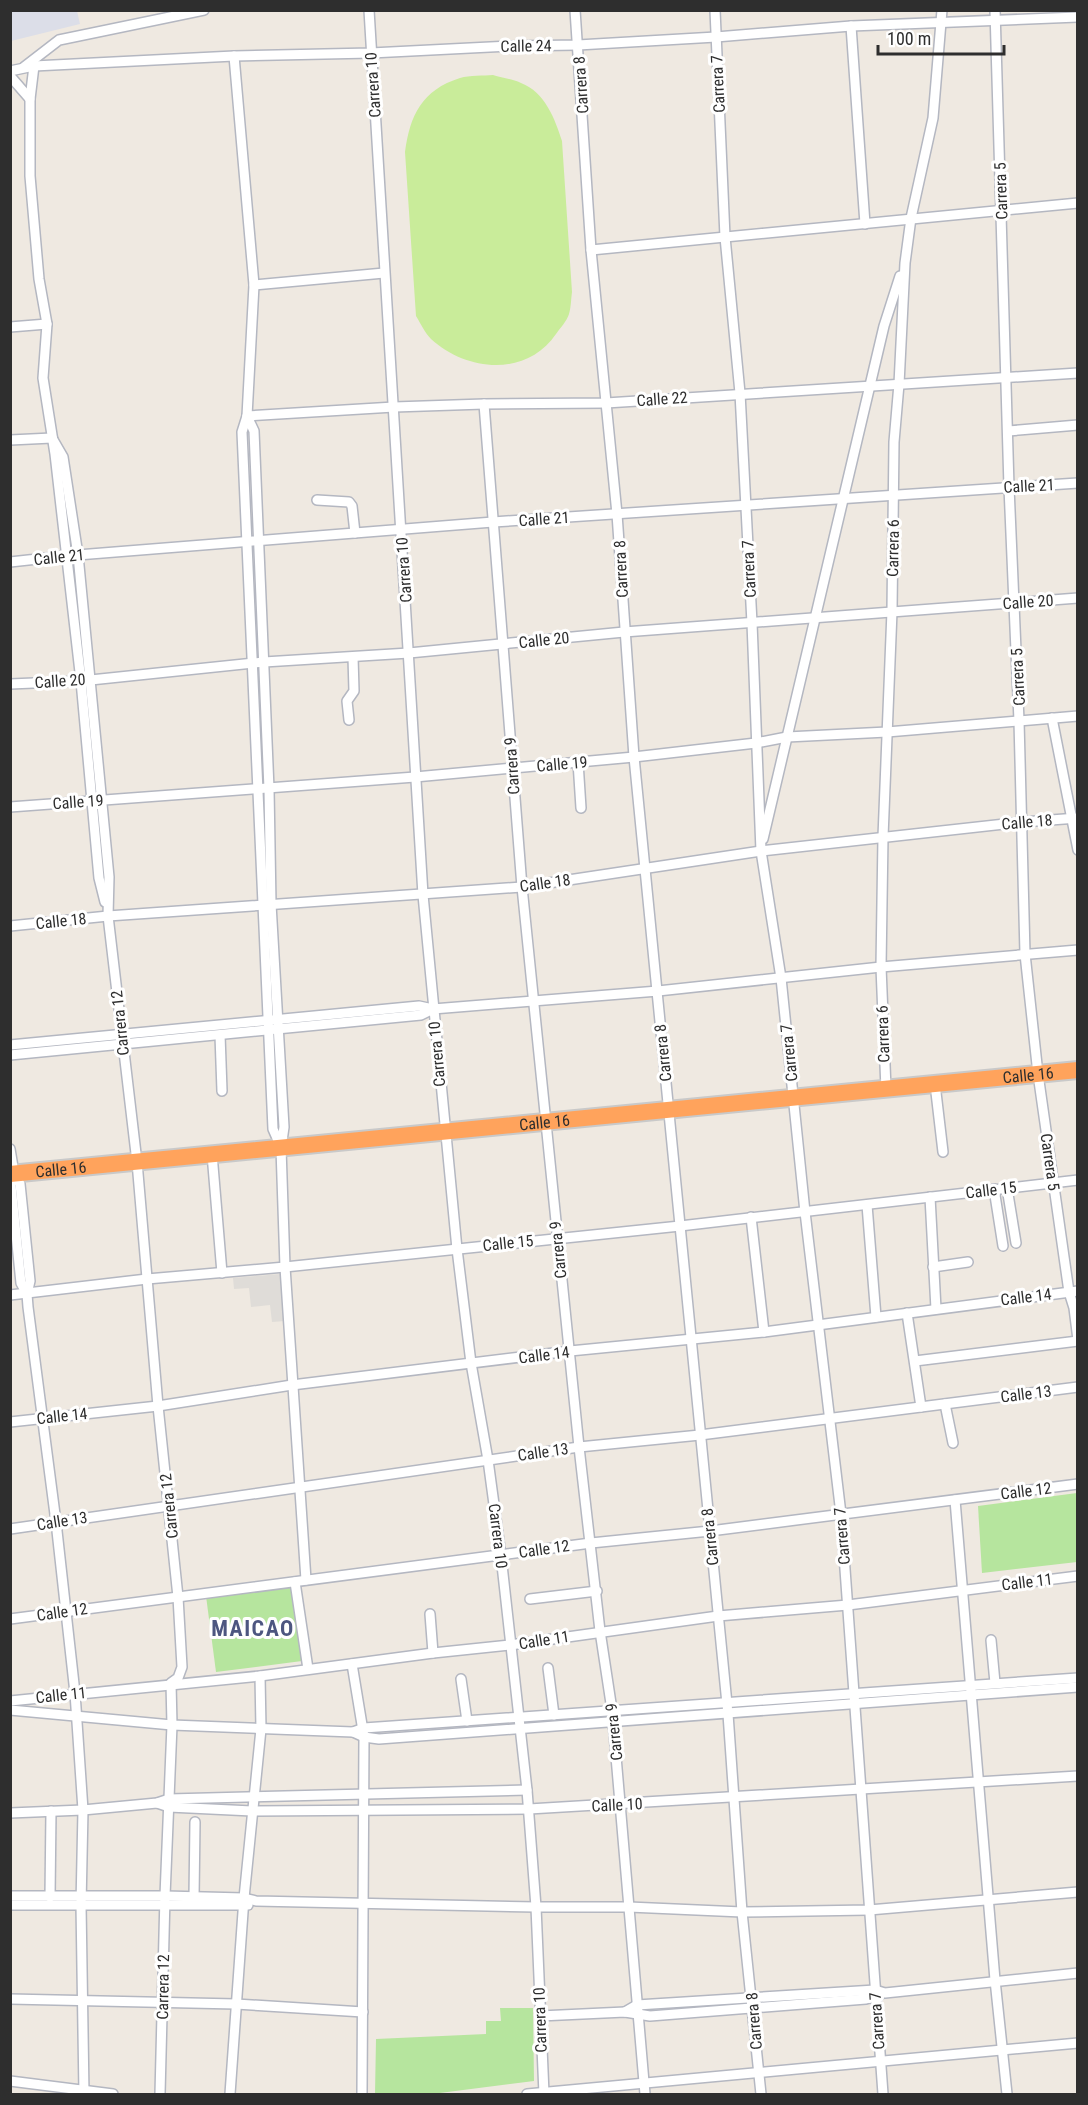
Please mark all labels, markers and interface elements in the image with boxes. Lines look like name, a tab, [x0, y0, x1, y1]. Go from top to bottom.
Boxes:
scale bar	[878, 18, 1004, 56]
text: 100 m	[887, 28, 931, 49]
street label: Calle 24	[500, 36, 552, 56]
street label: Carrera 10	[361, 52, 385, 118]
street label: Carrera 7	[707, 55, 729, 113]
street label: Carrera 8	[570, 56, 592, 114]
street label: Carrera 5	[990, 162, 1012, 220]
street label: Calle 22	[636, 388, 688, 410]
street label: Calle 21	[1003, 475, 1055, 497]
street label: Calle 21	[518, 508, 570, 530]
street label: Carrera 6	[883, 519, 903, 577]
street label: Carrera 10	[392, 537, 416, 603]
street label: Carrera 8	[610, 540, 632, 598]
street label: Carrera 7	[738, 540, 760, 598]
street label: Calle 21	[33, 545, 85, 569]
street label: Calle 20	[1002, 591, 1054, 613]
street label: Calle 20	[518, 628, 570, 652]
street label: Carrera 5	[1007, 648, 1029, 706]
street label: Calle 20	[34, 670, 86, 692]
street label: Carrera 9	[501, 737, 523, 795]
street label: Calle 19	[536, 752, 588, 776]
street label: Calle 19	[52, 791, 104, 813]
street label: Calle 18	[1001, 810, 1053, 834]
street label: Calle 18	[518, 870, 572, 896]
street label: Calle 18	[35, 909, 87, 933]
street label: Carrera 12	[107, 989, 133, 1057]
street label: Carrera 6	[872, 1005, 894, 1063]
street label: Carrera 10	[425, 1021, 449, 1087]
street label: Carrera 8	[651, 1023, 675, 1083]
street label: Carrera 7	[777, 1023, 801, 1083]
street label: Calle 16	[1002, 1063, 1055, 1087]
street label: Calle 16	[518, 1110, 571, 1134]
street label: Carrera 5	[1037, 1132, 1063, 1192]
street label: Calle 16	[34, 1157, 87, 1181]
street label: Calle 15	[965, 1177, 1018, 1203]
street label: Carrera 9	[546, 1220, 570, 1280]
street label: Calle 15	[482, 1231, 534, 1255]
street label: Calle 14	[1000, 1284, 1053, 1310]
street label: Calle 14	[518, 1342, 571, 1368]
street label: Calle 13	[1000, 1381, 1052, 1407]
street label: Calle 14	[36, 1404, 88, 1428]
street label: Calle 13	[516, 1439, 570, 1465]
street label: Carrera 12	[156, 1472, 182, 1540]
street label: Calle 12	[1000, 1478, 1053, 1504]
street label: Carrera 10	[485, 1502, 511, 1570]
street label: Carrera 7	[830, 1506, 854, 1566]
street label: Carrera 8	[698, 1507, 722, 1567]
street label: Calle 13	[35, 1508, 89, 1534]
street label: Calle 12	[517, 1536, 571, 1562]
street label: Calle 11	[1001, 1569, 1053, 1595]
street label: Calle 12	[35, 1599, 89, 1625]
district label: MAICAO	[211, 1616, 295, 1641]
street label: Calle 11	[517, 1627, 571, 1653]
street label: Calle 11	[35, 1683, 87, 1707]
street label: Carrera 9	[602, 1702, 626, 1762]
street label: Calle 10	[591, 1794, 643, 1816]
street label: Carrera 12	[153, 1954, 173, 2020]
street label: Carrera 10	[529, 1987, 551, 2053]
street label: Carrera 8	[742, 1991, 766, 2051]
street label: Carrera 7	[866, 1991, 888, 2050]

